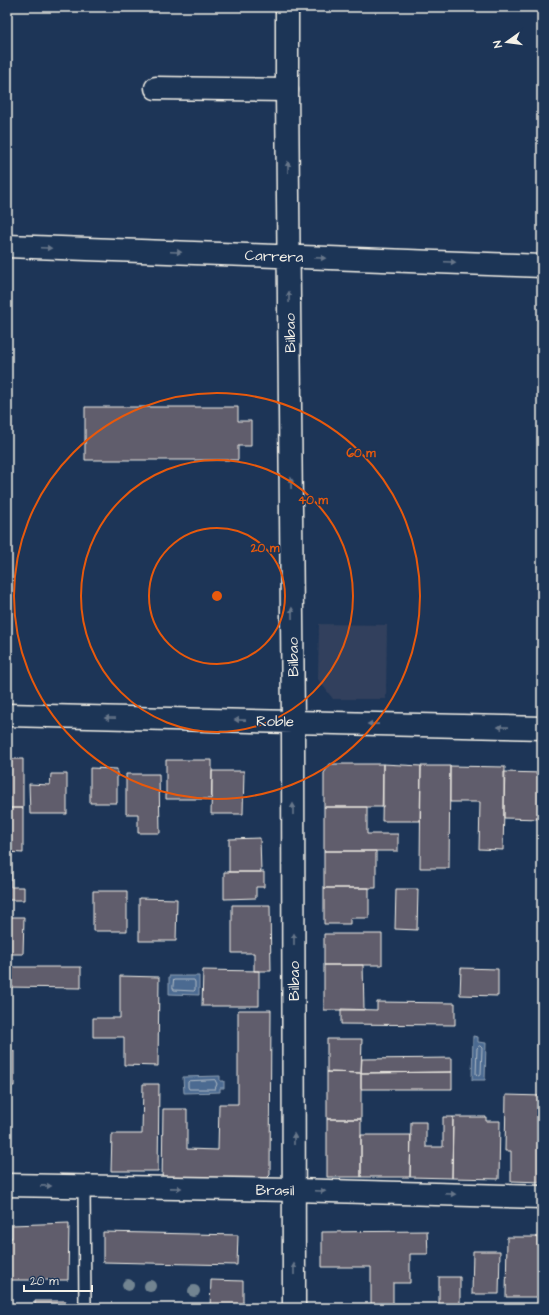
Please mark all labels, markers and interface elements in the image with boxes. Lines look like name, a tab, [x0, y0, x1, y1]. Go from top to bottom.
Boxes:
north arrow	[487, 22, 527, 62]
text: N	[490, 39, 506, 49]
one-way arrow	[285, 160, 291, 173]
one-way arrow	[40, 244, 52, 251]
street label: Carrera	[244, 245, 304, 268]
one-way arrow	[170, 249, 182, 256]
one-way arrow	[314, 255, 327, 261]
one-way arrow	[444, 259, 456, 266]
one-way arrow	[286, 290, 292, 303]
street label: Bilbao	[280, 312, 301, 353]
text: 60 m	[346, 445, 376, 462]
one-way arrow	[288, 476, 294, 489]
text: 40 m	[298, 492, 329, 509]
text: 20 m	[250, 540, 280, 557]
centre of rings	[210, 589, 224, 603]
one-way arrow	[289, 606, 295, 619]
street label: Bilbao	[283, 636, 304, 677]
street label: Roble	[256, 711, 294, 732]
one-way arrow	[103, 715, 116, 721]
one-way arrow	[234, 717, 246, 724]
one-way arrow	[367, 720, 379, 727]
one-way arrow	[496, 724, 509, 730]
one-way arrow	[290, 802, 296, 815]
one-way arrow	[291, 932, 297, 945]
street label: Bilbao	[284, 961, 305, 1001]
one-way arrow	[291, 1132, 297, 1145]
street label: Brasil	[255, 1180, 295, 1201]
one-way arrow	[40, 1183, 53, 1189]
one-way arrow	[170, 1185, 183, 1191]
one-way arrow	[314, 1188, 327, 1194]
one-way arrow	[444, 1191, 456, 1198]
one-way arrow	[291, 1262, 297, 1275]
scale bar	[24, 1267, 92, 1293]
text: 20 m	[30, 1273, 59, 1290]

